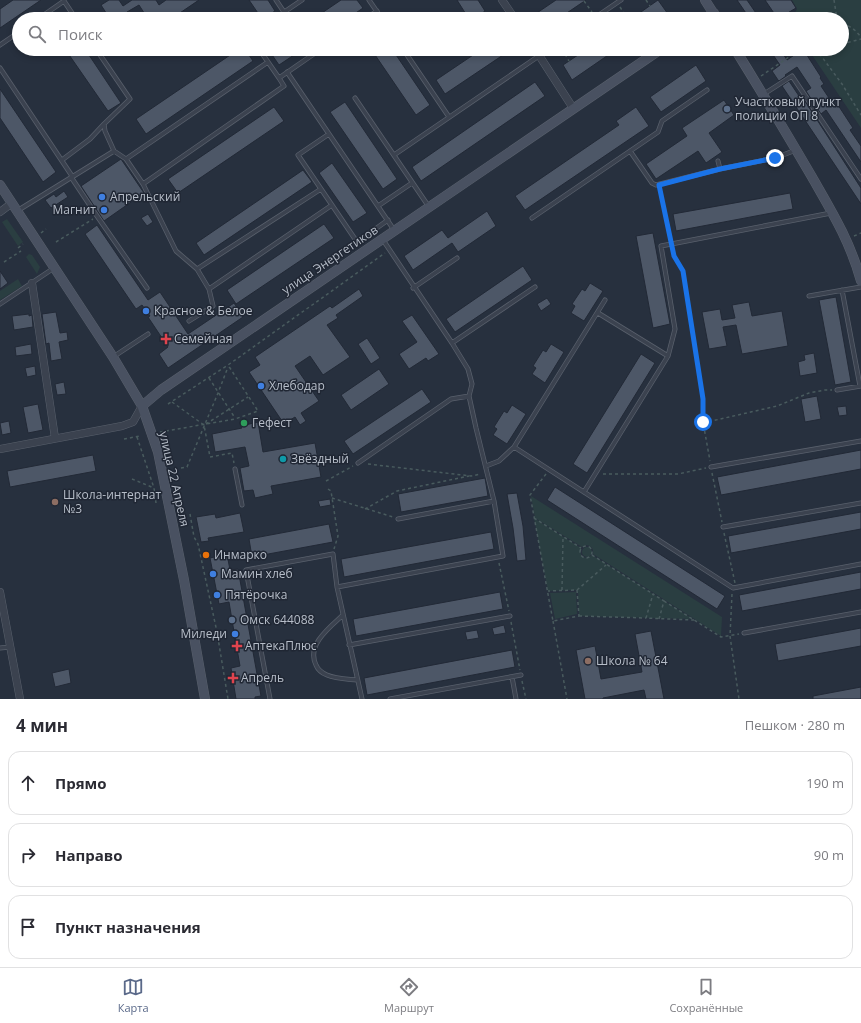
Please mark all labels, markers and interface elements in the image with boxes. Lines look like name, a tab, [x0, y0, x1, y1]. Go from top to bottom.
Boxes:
search box	[12, 12, 849, 56]
icon: search	[26, 23, 48, 45]
text: Поиск	[58, 24, 102, 44]
place label: Участковый пункт полиции ОП 8	[735, 93, 841, 124]
marker: Участковый пункт полиции ОП 8	[722, 104, 732, 114]
route end	[766, 149, 784, 167]
place label: Апрельский	[110, 188, 180, 205]
marker: Апрельский	[97, 192, 107, 202]
place label: Магнит	[52, 201, 96, 218]
marker: Магнит	[99, 205, 109, 215]
street label: улица Энергетиков	[278, 221, 381, 298]
place label: Красное & Белое	[154, 302, 253, 319]
marker: Красное & Белое	[141, 306, 151, 316]
place label: Семейная	[174, 330, 232, 347]
marker: Семейная	[161, 334, 171, 344]
place label: Хлебодар	[269, 377, 325, 394]
marker: Хлебодар	[256, 381, 266, 391]
route start	[694, 413, 712, 431]
place label: Гефест	[252, 414, 292, 431]
marker: Гефест	[239, 418, 249, 428]
street label: улица 22 Апреля	[155, 430, 194, 528]
place label: Звёздный	[291, 450, 349, 467]
marker: Звёздный	[278, 454, 288, 464]
place label: Школа-интернат №3	[63, 486, 161, 517]
marker: Школа-интернат №3	[50, 497, 60, 507]
place label: Инмарко	[214, 546, 267, 563]
marker: Инмарко	[201, 550, 211, 560]
place label: Мамин хлеб	[221, 565, 293, 582]
marker: Мамин хлеб	[208, 569, 218, 579]
place label: Пятёрочка	[225, 586, 287, 603]
marker: Пятёрочка	[212, 590, 222, 600]
place label: Омск 644088	[240, 611, 315, 628]
marker: Омск 644088	[227, 615, 237, 625]
place label: Миледи	[180, 625, 227, 642]
marker: Миледи	[230, 629, 240, 639]
place label: АптекаПлюс	[245, 637, 317, 654]
marker: АптекаПлюс	[232, 641, 242, 651]
place label: Школа № 64	[596, 652, 668, 669]
marker: Школа № 64	[583, 656, 593, 666]
place label: Апрель	[241, 669, 284, 686]
marker: Апрель	[228, 673, 238, 683]
text: 4 мин	[16, 714, 68, 737]
text: Пешком · 280 m	[745, 716, 845, 734]
icon: ahead	[17, 772, 39, 794]
text: Прямо	[55, 773, 107, 793]
text: 190 m	[806, 774, 844, 792]
icon: right	[17, 844, 39, 866]
text: Направо	[55, 845, 123, 865]
text: 90 m	[814, 846, 844, 864]
icon: arrive	[17, 916, 39, 938]
text: Пункт назначения	[55, 917, 201, 937]
tab: Карта	[118, 976, 149, 1015]
tab: Маршрут	[384, 976, 434, 1015]
tab: Сохранённые	[669, 976, 743, 1015]

